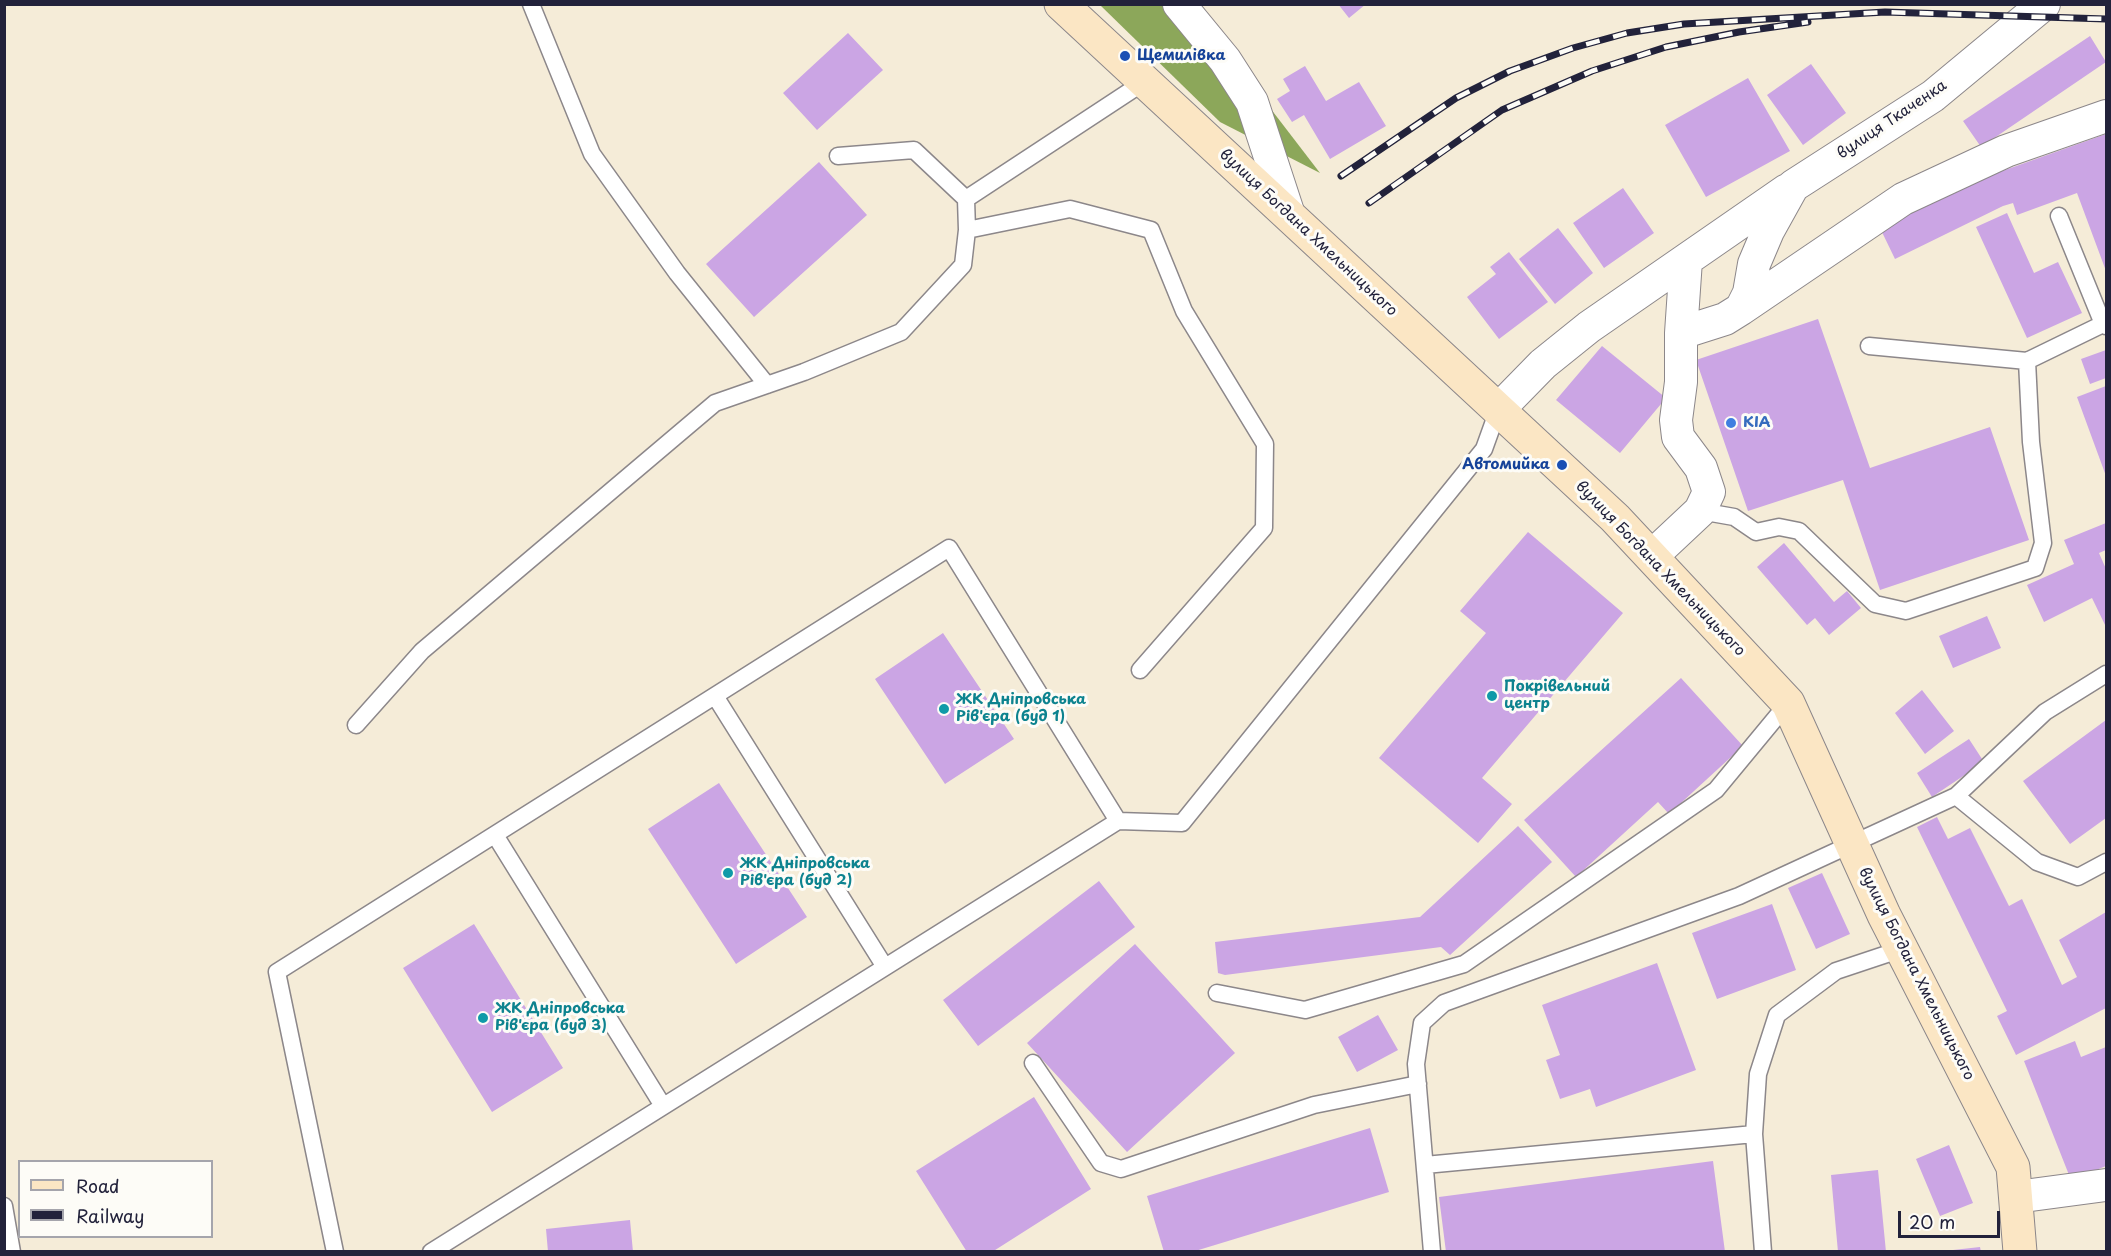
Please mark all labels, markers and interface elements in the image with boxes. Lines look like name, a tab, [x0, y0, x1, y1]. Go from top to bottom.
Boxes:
place label: Щемилівка	[1137, 47, 1226, 65]
marker: Щемилівка	[1118, 49, 1132, 63]
street label: вулиця Ткаченка	[1834, 77, 1950, 163]
street label: вулиця Богдана Хмельницького	[1215, 146, 1401, 320]
place label: KIA	[1743, 414, 1771, 432]
marker: KIA	[1724, 416, 1738, 430]
place label: Автомийка	[1462, 456, 1550, 474]
marker: Автомийка	[1555, 458, 1569, 472]
street label: вулиця Богдана Хмельницького	[1571, 478, 1749, 660]
place label: Покрівельний центр	[1504, 678, 1610, 713]
marker: Покрівельний центр	[1485, 689, 1499, 703]
place label: ЖК Дніпровська Рів'єра (буд 1)	[956, 691, 1086, 726]
marker: ЖК Дніпровська Рів'єра (буд 1)	[937, 702, 951, 716]
place label: ЖК Дніпровська Рів'єра (буд 2)	[740, 855, 870, 890]
street label: вулиця Богдана Хмельницького	[1854, 865, 1978, 1083]
marker: ЖК Дніпровська Рів'єра (буд 2)	[721, 866, 735, 880]
place label: ЖК Дніпровська Рів'єра (буд 3)	[495, 1000, 625, 1035]
marker: ЖК Дніпровська Рів'єра (буд 3)	[476, 1011, 490, 1025]
legend	[18, 1160, 213, 1238]
text: Road	[76, 1172, 120, 1199]
scale bar	[1901, 1199, 2003, 1237]
text: Railway	[76, 1202, 144, 1229]
text: 20 m	[1909, 1208, 1955, 1235]

